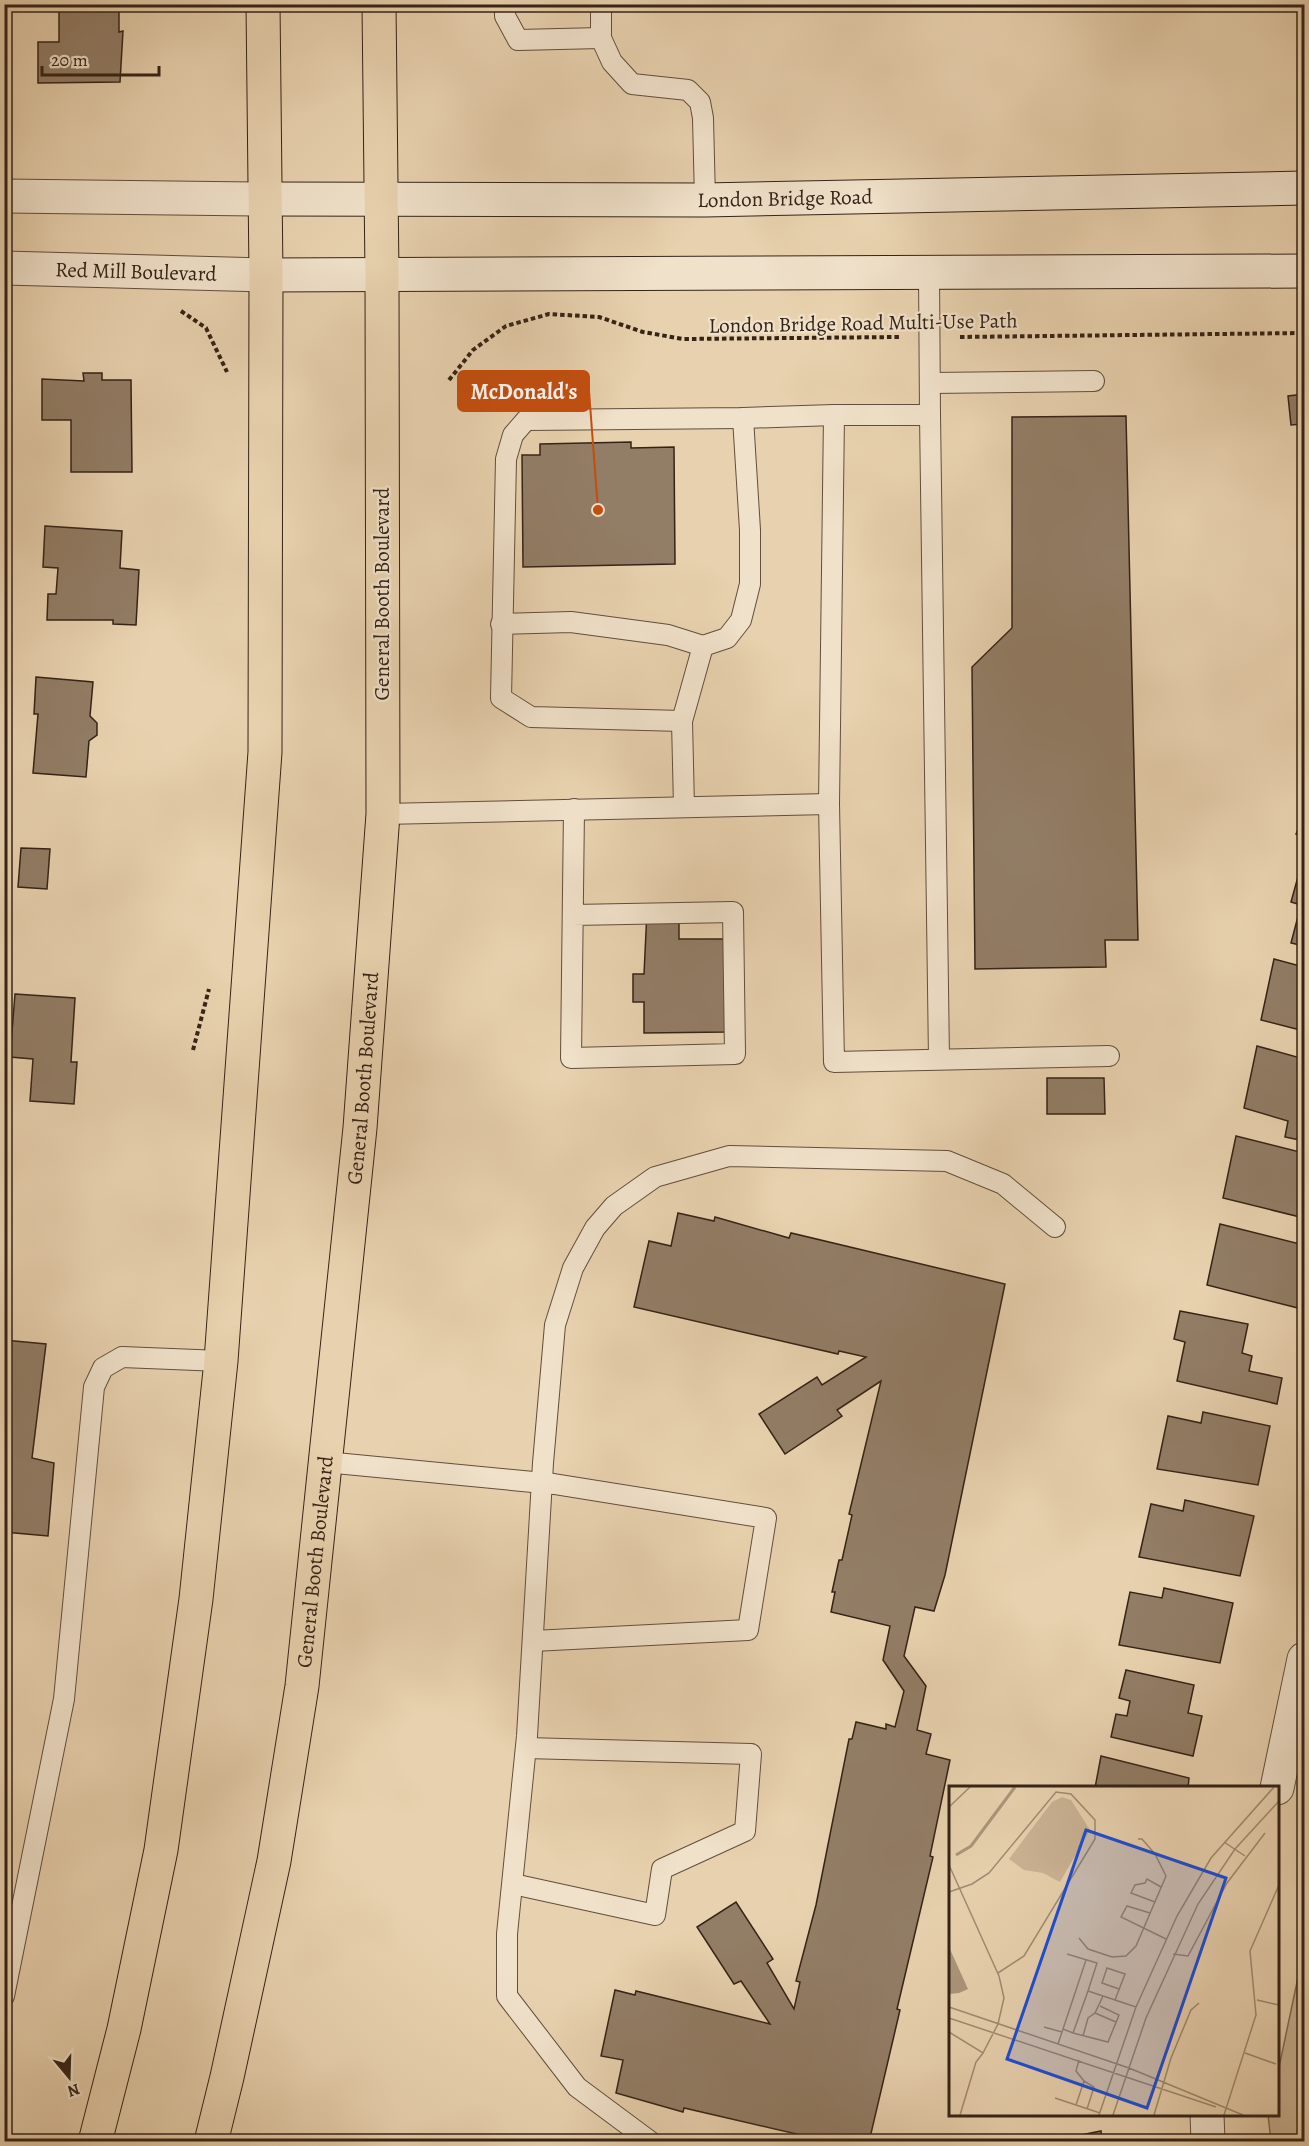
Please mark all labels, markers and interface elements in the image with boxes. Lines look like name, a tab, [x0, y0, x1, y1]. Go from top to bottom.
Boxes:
scale bar	[42, 39, 159, 77]
text: 20 m	[51, 48, 88, 72]
street label: London Bridge Road	[697, 183, 874, 214]
street label: Red Mill Boulevard	[55, 255, 218, 288]
street label: London Bridge Road Multi-Use Path	[708, 306, 1018, 340]
callout: McDonald's	[458, 371, 589, 411]
text: McDonald's	[470, 377, 578, 407]
street label: General Booth Boulevard	[368, 487, 396, 700]
street label: General Booth Boulevard	[340, 970, 385, 1186]
street label: General Booth Boulevard	[290, 1454, 340, 1669]
inset map	[949, 1786, 1279, 2116]
north arrow	[39, 2047, 99, 2107]
text: N	[64, 2078, 83, 2103]

